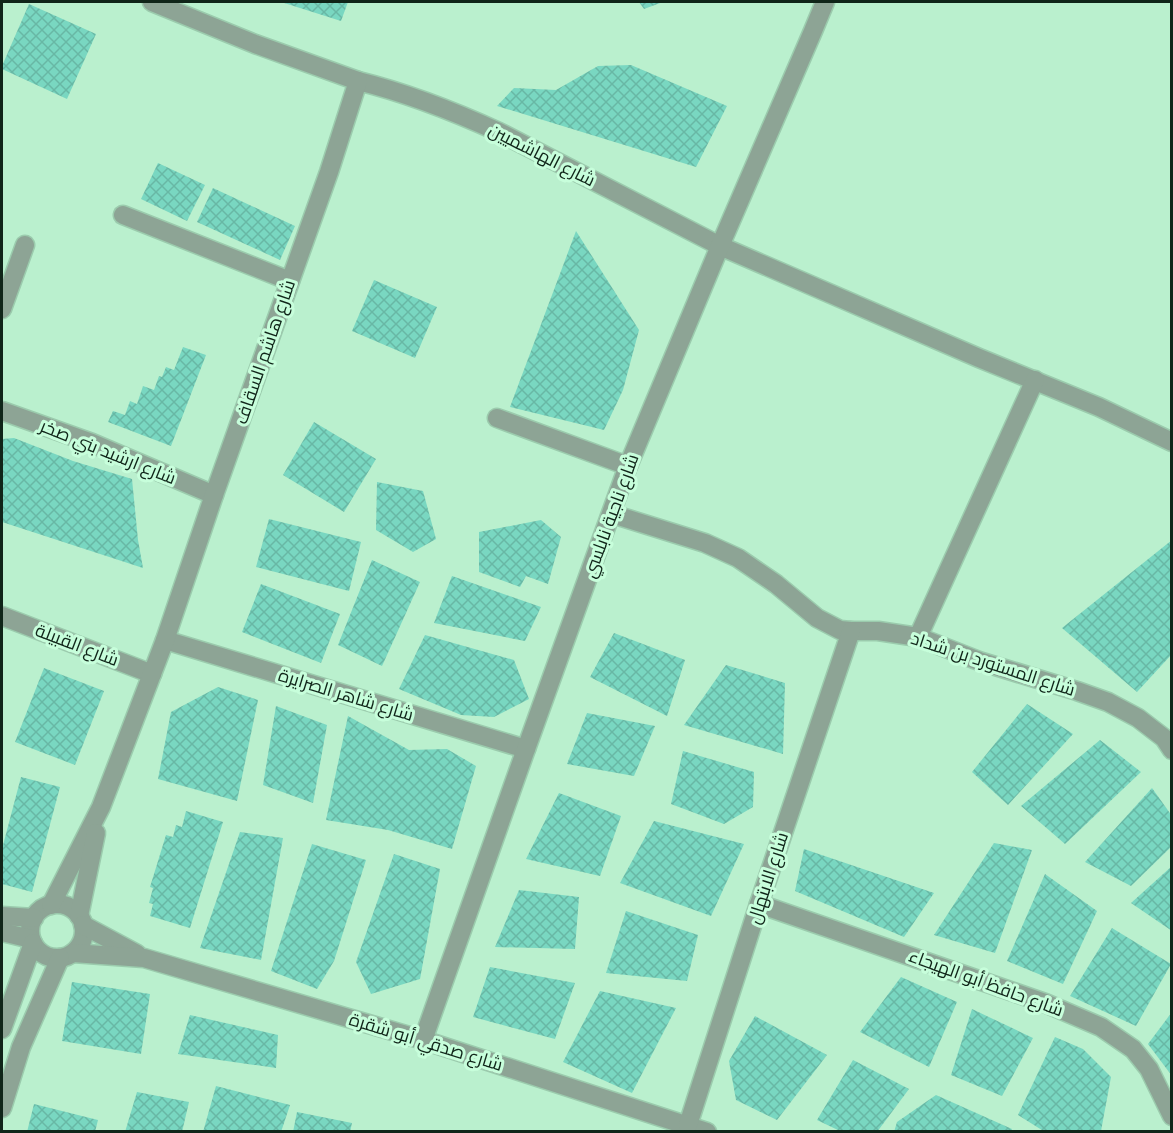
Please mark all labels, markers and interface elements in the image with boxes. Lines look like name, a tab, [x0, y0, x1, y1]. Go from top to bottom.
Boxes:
street label: شارع الهاشميين	[484, 118, 600, 192]
street label: شارع هاشم السقاف	[229, 276, 301, 428]
street label: شارع ارشيد بني صخر	[35, 413, 179, 492]
street label: شارع ناجية نابلسي	[577, 451, 646, 582]
street label: شارع القبيلة	[32, 618, 122, 672]
street label: شارع المستورد بن شداد	[908, 626, 1078, 702]
street label: شارع شاهر الصرايرة	[276, 663, 416, 727]
street label: شارع الابتهال	[742, 829, 794, 927]
street label: شارع حافظ أبو الهيجاء	[905, 944, 1067, 1022]
street label: شارع صدقي أبو شقرة	[346, 1007, 506, 1079]

